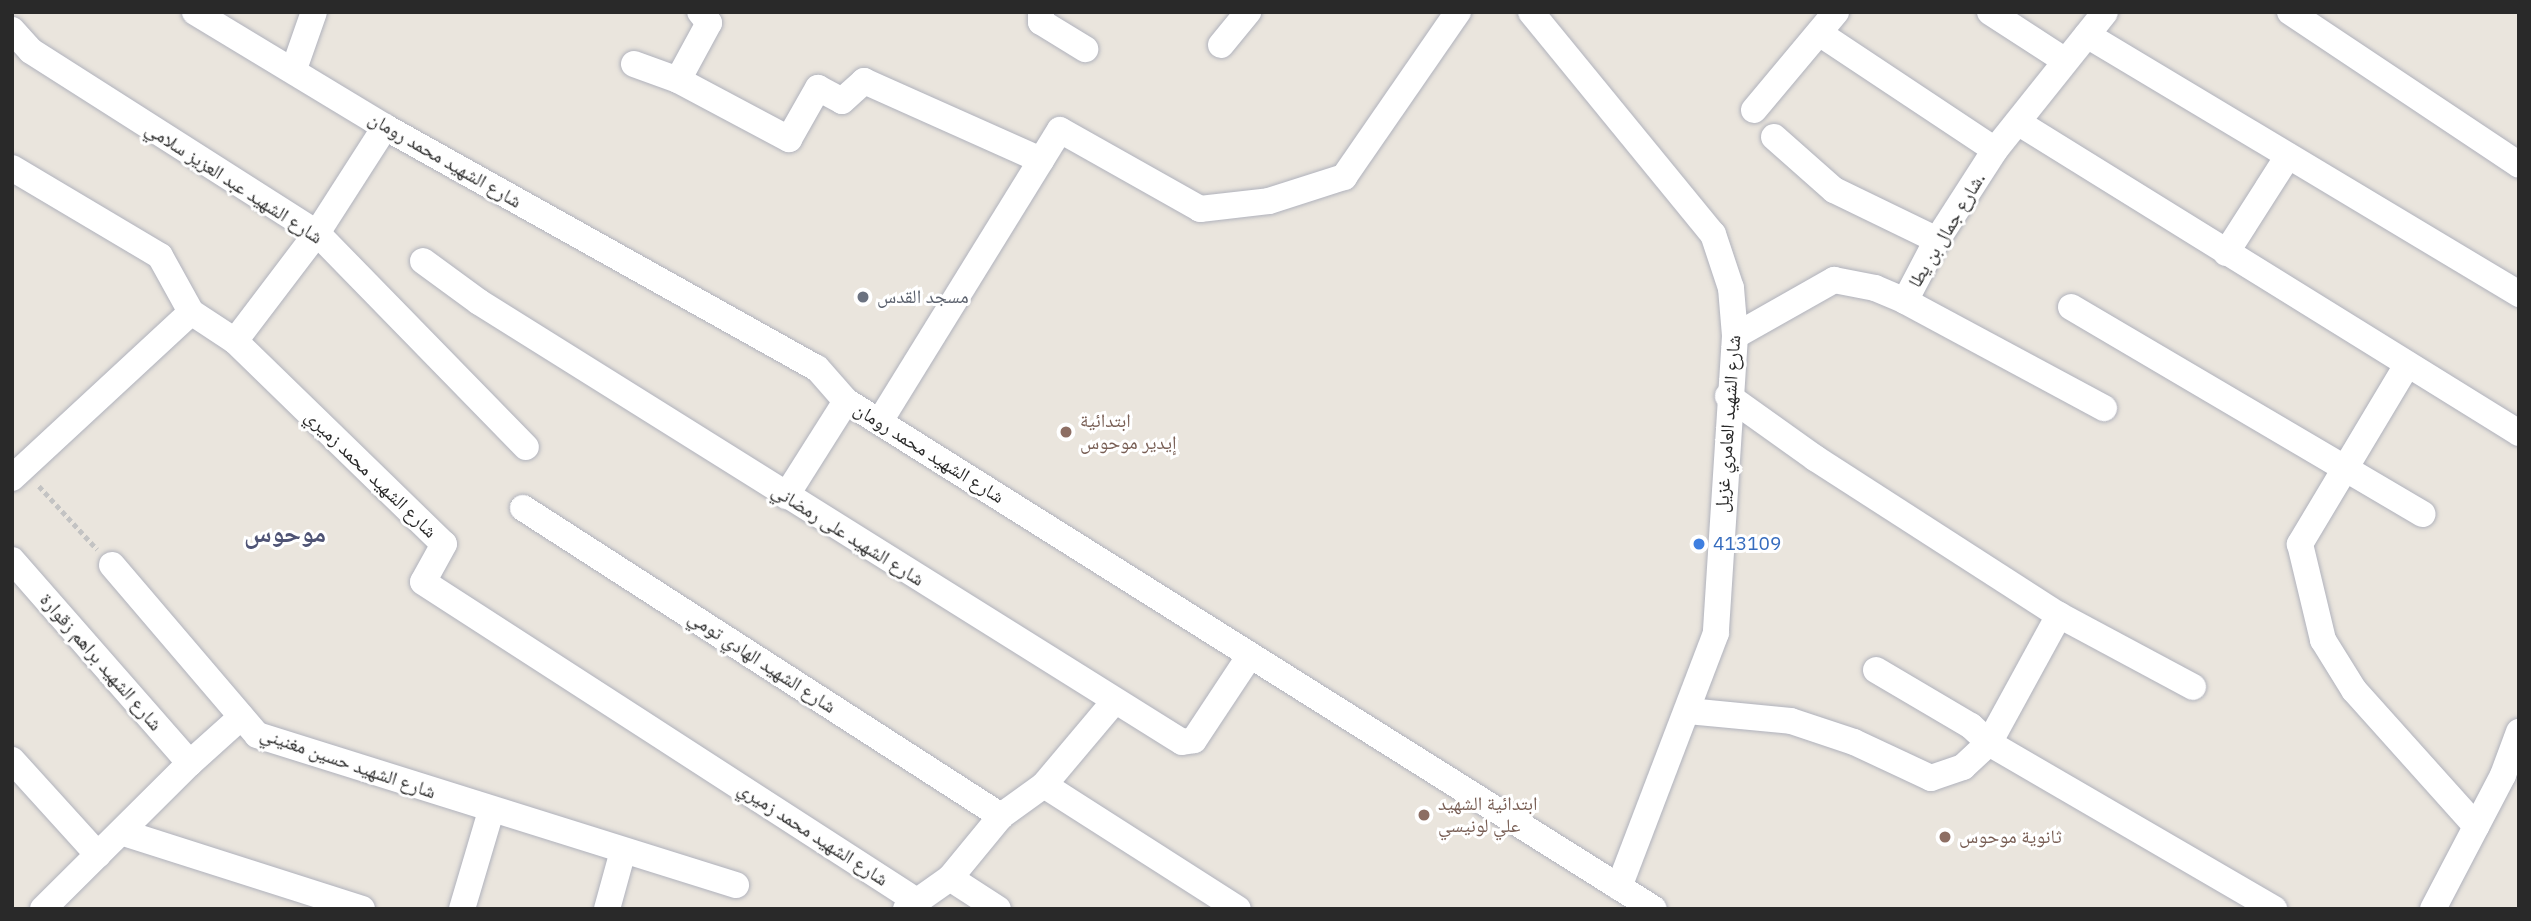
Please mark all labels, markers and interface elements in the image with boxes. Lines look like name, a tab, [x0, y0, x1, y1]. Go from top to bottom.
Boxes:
street label: شارع الشهيد محمد رومان	[364, 107, 526, 213]
street label: شارع الشهيد عبد العزيز سلامي	[141, 117, 327, 249]
street label: شارع جمال بن يطا.	[1904, 168, 1990, 292]
place label: مسجد القدس	[877, 286, 969, 308]
marker: مسجد القدس	[855, 289, 871, 305]
street label: شارع الشهيد العامري غزيل	[1710, 334, 1746, 514]
street label: شارع الشهيد محمد رومان	[850, 398, 1008, 508]
street label: شارع الشهيد محمد زميري	[300, 405, 442, 543]
place label: ابتدائية إيدير موحوس	[1080, 410, 1177, 454]
marker: ابتدائية إيدير موحوس	[1058, 424, 1074, 440]
street label: شارع الشهيد على رمضاني	[768, 479, 928, 591]
district label: موحوس	[244, 517, 326, 549]
place label: 413109	[1713, 533, 1781, 555]
marker: 413109	[1691, 536, 1707, 552]
street label: شارع الشهيد براهم زقوارة	[35, 589, 167, 735]
street label: شارع الشهيد الهادي تومي	[684, 606, 840, 718]
street label: شارع الشهيد حسين مغنيني	[257, 722, 439, 804]
street label: شارع الشهيد محمد زميري	[734, 777, 892, 891]
place label: ابتدائية الشهيد علي لونيسي	[1438, 793, 1537, 837]
marker: ابتدائية الشهيد علي لونيسي	[1416, 807, 1432, 823]
place label: ثانوية موحوس	[1959, 826, 2062, 848]
marker: ثانوية موحوس	[1937, 829, 1953, 845]

